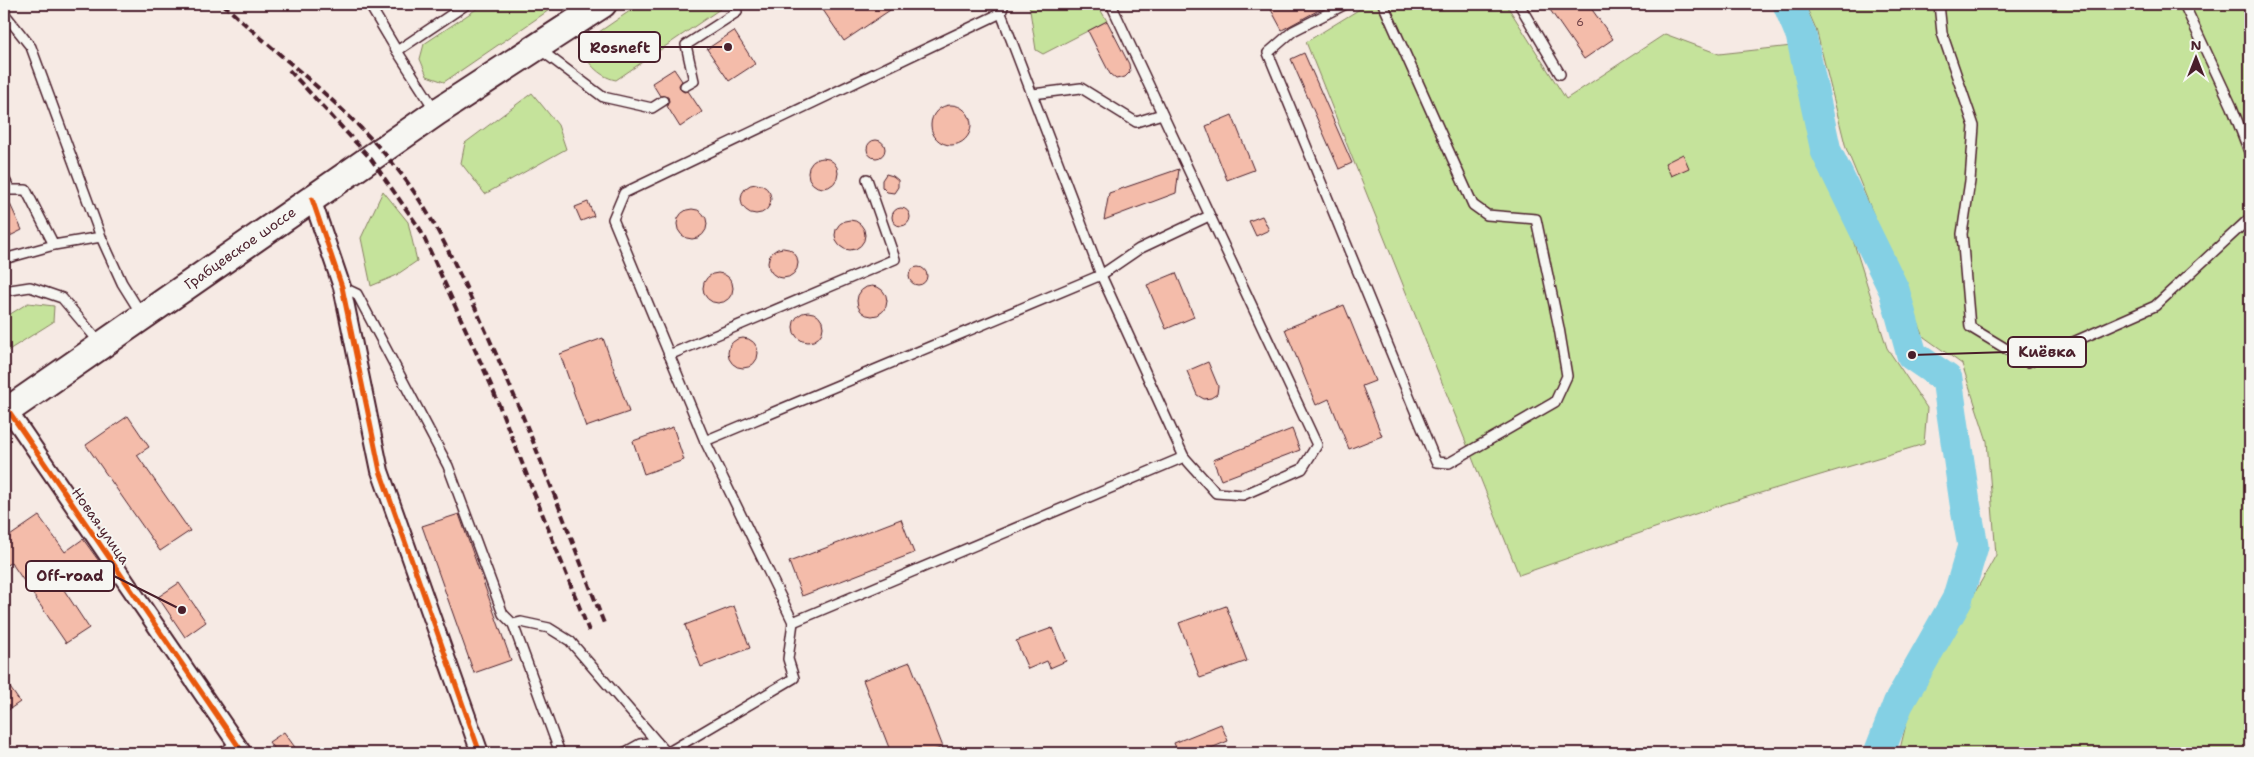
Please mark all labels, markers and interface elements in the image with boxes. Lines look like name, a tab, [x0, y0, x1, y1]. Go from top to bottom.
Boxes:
house number: 6	[1576, 15, 1584, 30]
callout: Rosneft	[579, 32, 660, 62]
north arrow	[2172, 32, 2222, 82]
text: N	[2190, 36, 2202, 54]
text: Rosneft	[590, 38, 650, 58]
street label: Грабцевское шоссе	[181, 203, 299, 293]
callout: Киёвка	[2008, 337, 2086, 367]
text: Киёвка	[2018, 342, 2077, 362]
street label: Новая улица	[68, 484, 134, 568]
callout: Off-road	[26, 561, 114, 591]
text: Off-road	[36, 566, 104, 586]

